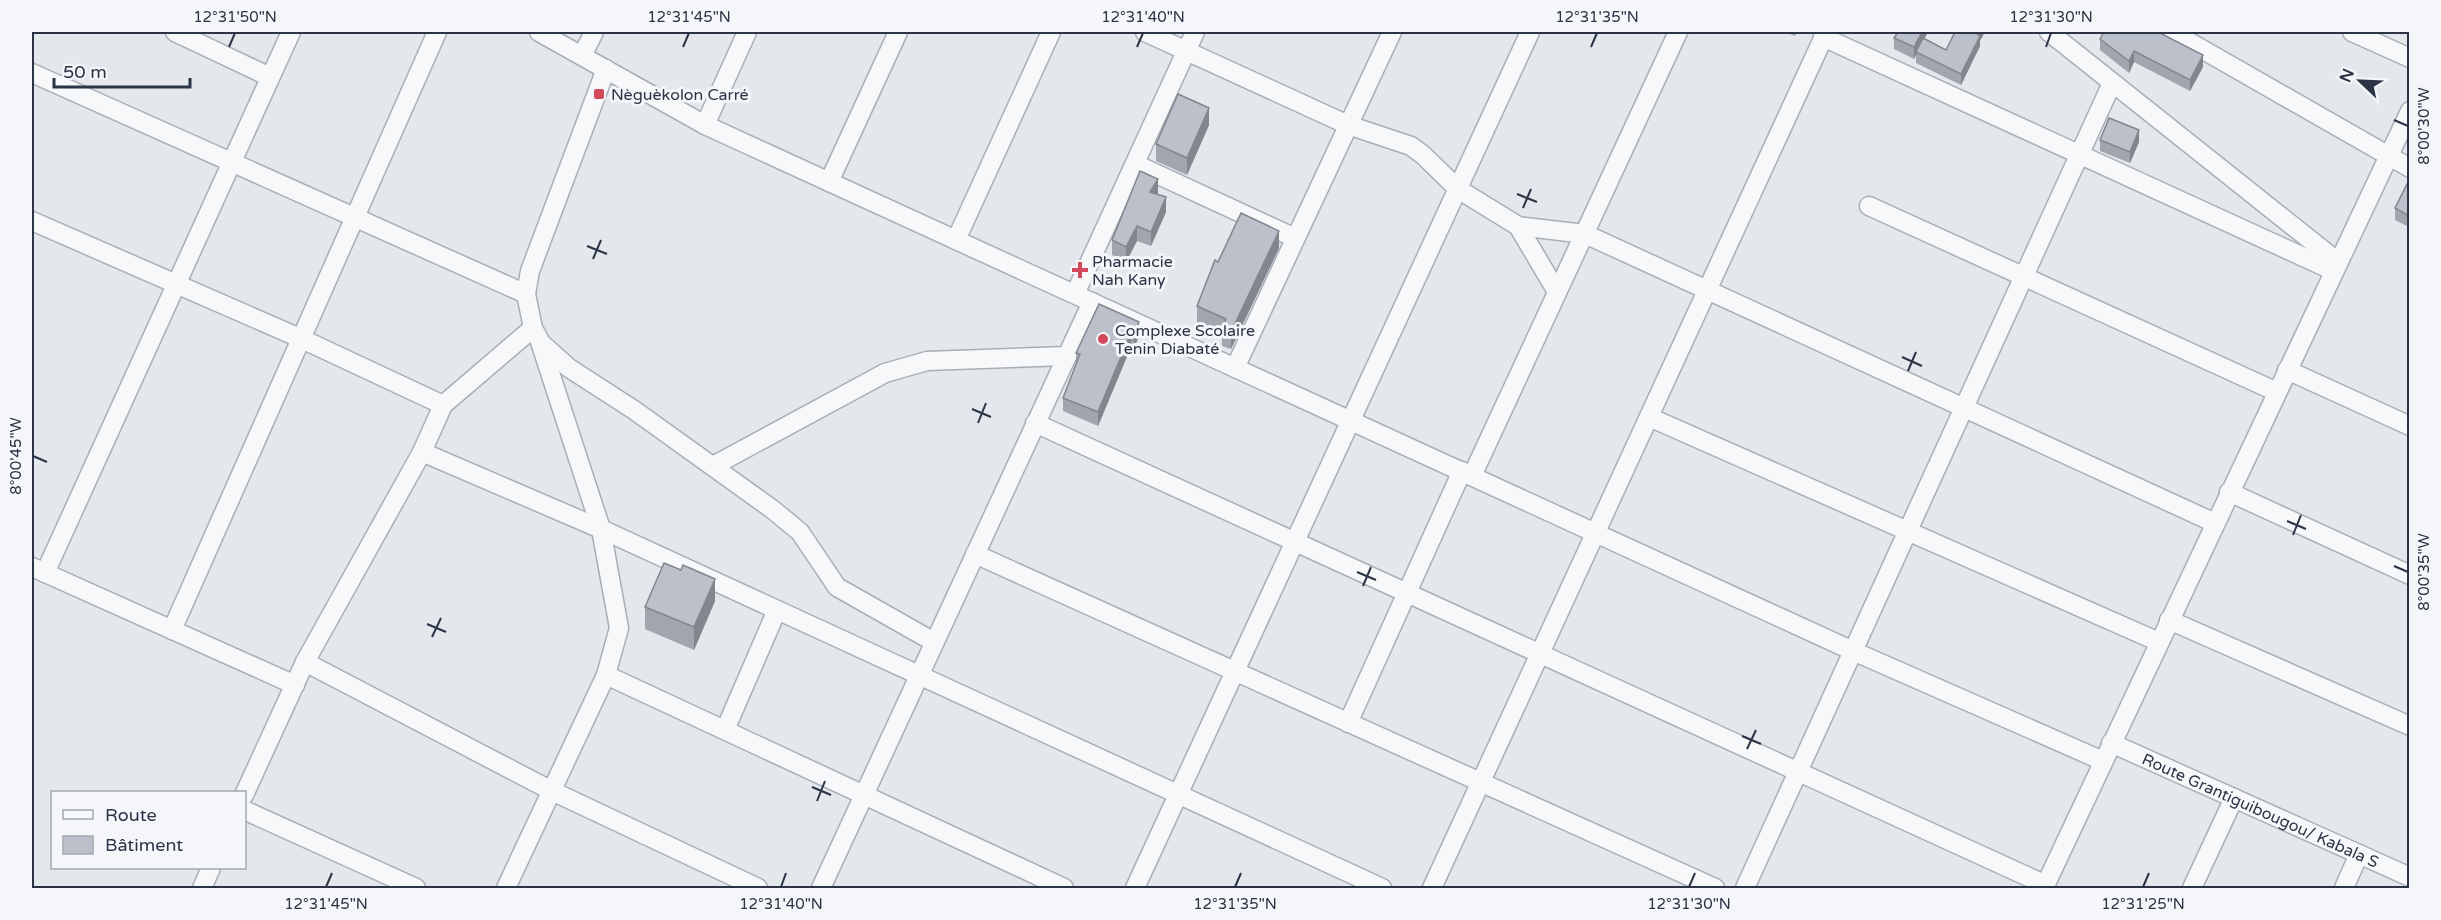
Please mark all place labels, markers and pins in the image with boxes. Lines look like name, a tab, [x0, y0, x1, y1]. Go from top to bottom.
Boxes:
place label: Nèguèkolon Carré	[611, 85, 749, 105]
marker: Nèguèkolon Carré	[592, 87, 606, 101]
place label: Pharmacie Nah Kany	[1092, 252, 1173, 290]
marker: Pharmacie Nah Kany	[1073, 263, 1087, 277]
place label: Complexe Scolaire Tenin Diabaté	[1115, 321, 1255, 359]
marker: Complexe Scolaire Tenin Diabaté	[1096, 332, 1110, 346]

